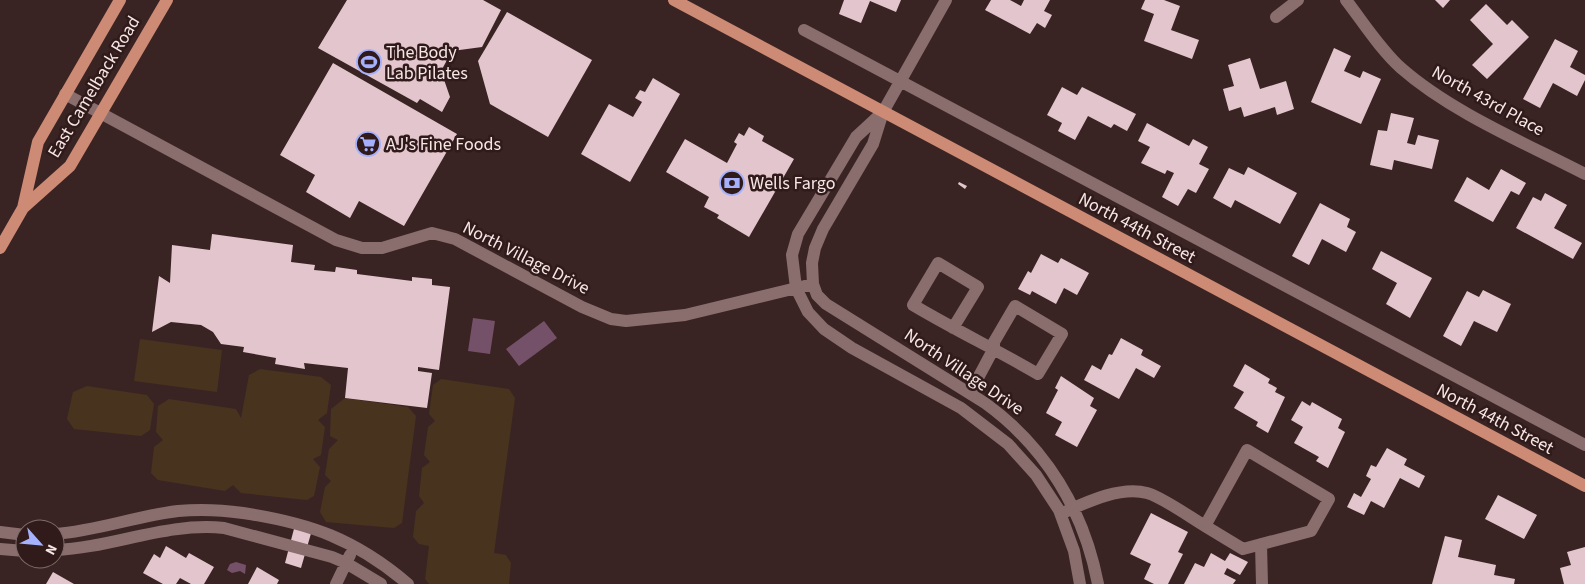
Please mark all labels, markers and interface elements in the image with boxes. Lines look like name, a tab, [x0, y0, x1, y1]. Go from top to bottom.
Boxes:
street label: East Camelback Road	[42, 11, 146, 163]
place label: The Body Lab Pilates	[386, 40, 468, 86]
sports icon: The Body Lab Pilates	[356, 49, 382, 75]
street label: North 43rd Place	[1427, 60, 1549, 142]
supermarket icon: AJ's Fine Foods	[355, 131, 381, 157]
place label: AJ's Fine Foods	[386, 132, 501, 157]
bank icon: Wells Fargo	[719, 170, 745, 196]
place label: Wells Fargo	[750, 171, 835, 196]
street label: North 44th Street	[1074, 187, 1200, 269]
street label: North Village Drive	[458, 215, 594, 301]
street label: North Village Drive	[899, 323, 1029, 421]
street label: North 44th Street	[1432, 378, 1558, 460]
north arrow	[15, 519, 65, 569]
text: N	[40, 541, 62, 558]

